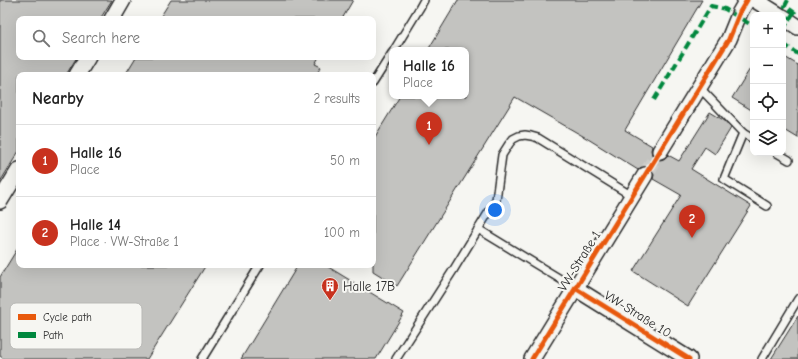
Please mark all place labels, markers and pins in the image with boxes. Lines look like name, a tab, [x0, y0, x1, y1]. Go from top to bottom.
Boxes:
pin: 1	[416, 112, 442, 145]
pin: 2	[679, 205, 705, 238]
building icon: Halle 17B	[320, 276, 340, 301]
place label: Halle 17B	[343, 279, 395, 294]

